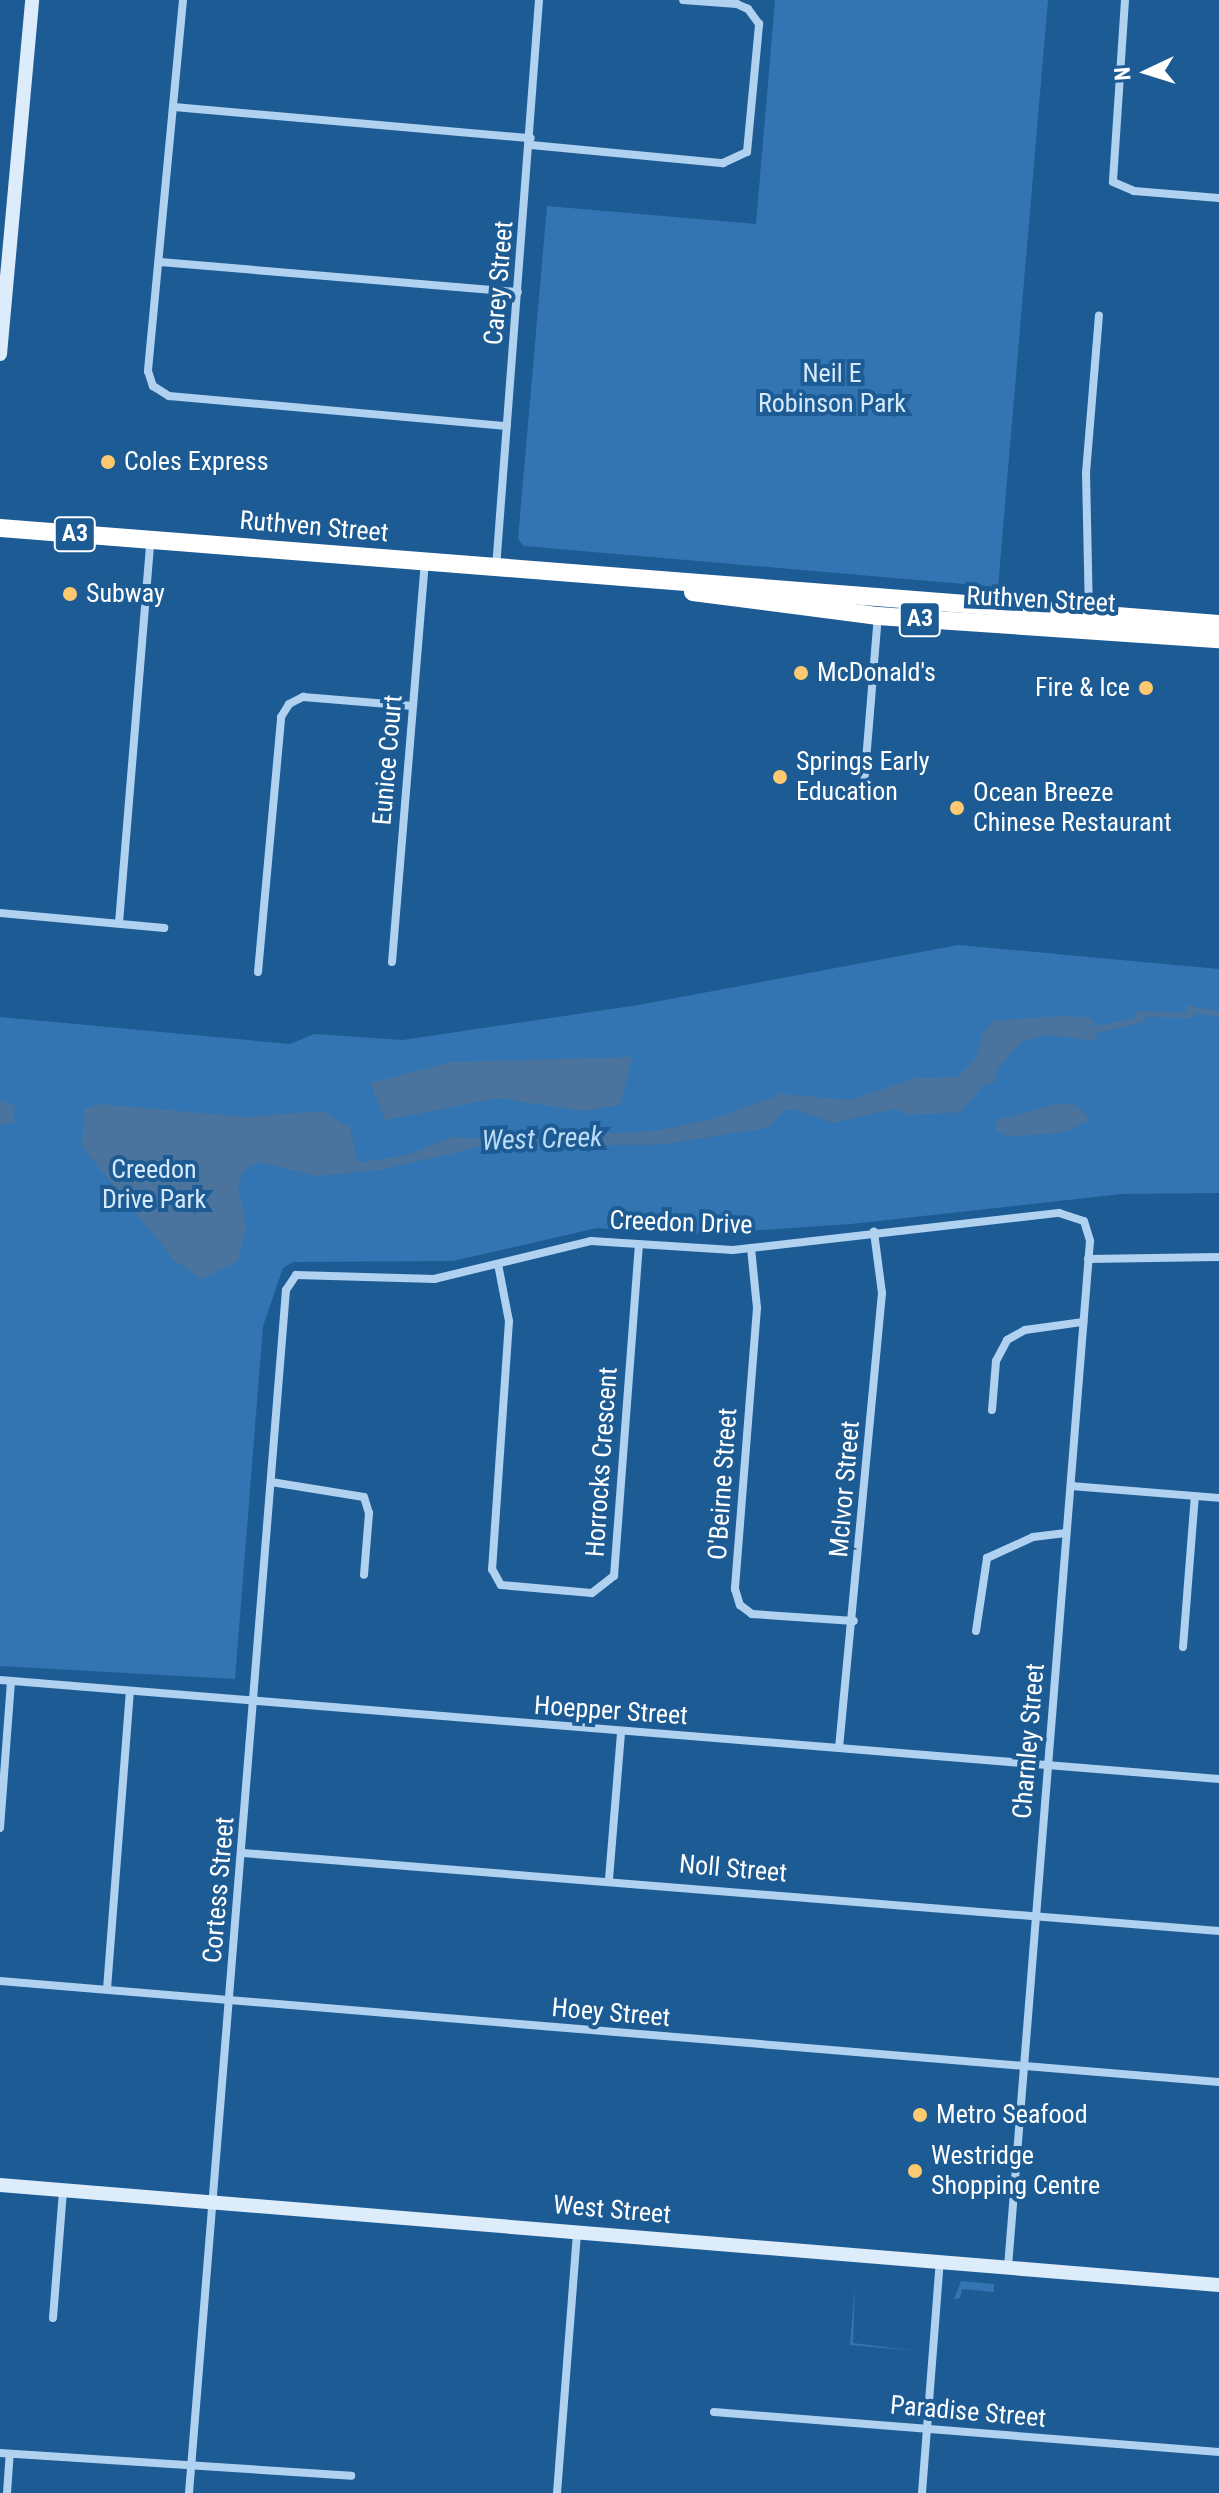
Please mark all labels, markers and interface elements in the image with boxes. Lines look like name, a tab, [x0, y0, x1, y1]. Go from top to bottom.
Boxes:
north arrow	[1107, 32, 1187, 112]
text: N	[1110, 66, 1136, 81]
street label: Carey Street	[478, 220, 520, 346]
park label: Neil E Robinson Park	[758, 358, 906, 420]
place label: Coles Express	[124, 446, 269, 478]
marker: Coles Express	[99, 453, 117, 471]
street label: Ruthven Street	[238, 505, 390, 549]
road number: A3	[53, 514, 97, 554]
place label: Subway	[86, 578, 165, 610]
street label: Ruthven Street	[966, 581, 1116, 619]
marker: Subway	[61, 585, 79, 603]
road number: A3	[898, 599, 942, 639]
place label: McDonald's	[817, 657, 936, 689]
marker: McDonald's	[792, 664, 810, 682]
place label: Fire & Ice	[1035, 672, 1130, 704]
marker: Fire & Ice	[1137, 679, 1155, 697]
street label: Eunice Court	[367, 694, 409, 826]
place label: Springs Early Education	[796, 746, 930, 808]
marker: Springs Early Education	[771, 768, 789, 786]
place label: Ocean Breeze Chinese Restaurant	[973, 777, 1172, 838]
marker: Ocean Breeze Chinese Restaurant	[948, 799, 966, 817]
water label: West Creek	[481, 1120, 603, 1158]
park label: Creedon Drive Park	[102, 1154, 206, 1216]
street label: Creedon Drive	[609, 1205, 753, 1241]
street label: Horrocks Crescent	[580, 1366, 624, 1558]
street label: O'Beirne Street	[702, 1407, 744, 1561]
street label: McIvor Street	[823, 1419, 867, 1559]
street label: Charnley Street	[1007, 1662, 1051, 1820]
street label: Hoepper Street	[533, 1690, 689, 1732]
street label: Cortess Street	[197, 1816, 241, 1964]
street label: Noll Street	[678, 1849, 788, 1889]
street label: Hoey Street	[550, 1992, 672, 2034]
place label: Metro Seafood	[936, 2099, 1088, 2131]
marker: Metro Seafood	[911, 2106, 929, 2124]
place label: Westridge Shopping Centre	[931, 2140, 1100, 2202]
marker: Westridge Shopping Centre	[906, 2162, 924, 2180]
street label: West Street	[552, 2189, 672, 2231]
street label: Paradise Street	[889, 2390, 1047, 2434]

